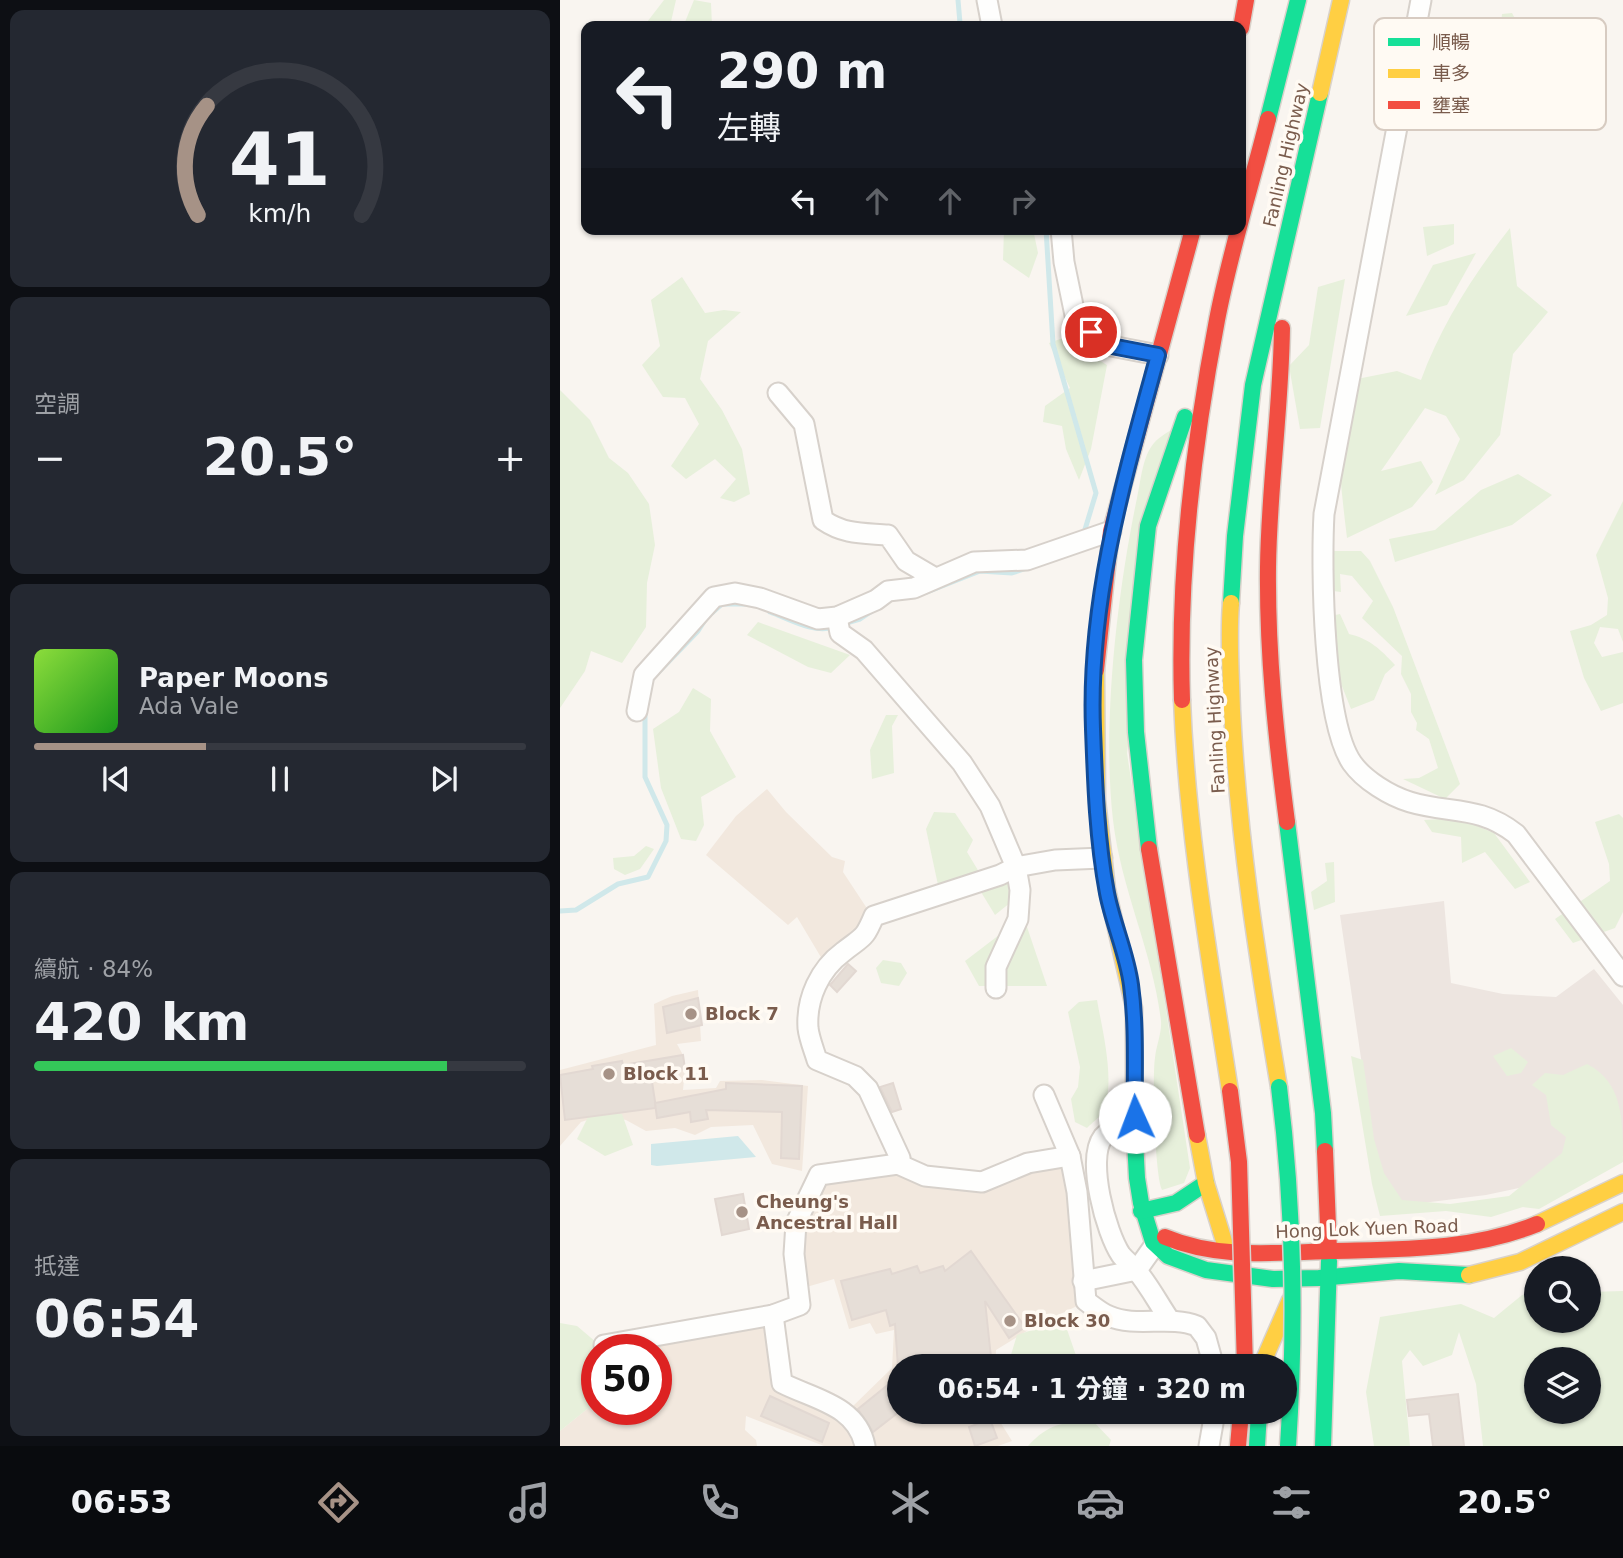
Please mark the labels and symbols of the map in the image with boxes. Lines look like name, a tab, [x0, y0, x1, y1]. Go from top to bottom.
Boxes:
legend	[1374, 18, 1606, 130]
text: 順暢	[1432, 31, 1470, 53]
text: 車多	[1432, 62, 1470, 84]
street label: Fanling Highway	[1259, 80, 1312, 229]
text: 壅塞	[1432, 94, 1470, 116]
pin	[1061, 302, 1121, 362]
street label: Fanling Highway	[1200, 646, 1229, 794]
place label: Block 7	[705, 1003, 779, 1024]
marker: Block 7	[683, 1006, 699, 1022]
place label: Block 11	[623, 1063, 709, 1084]
marker: Block 11	[601, 1066, 617, 1082]
position arrow	[1098, 1080, 1172, 1154]
place label: Cheung's Ancestral Hall	[756, 1191, 898, 1233]
marker: Cheung's Ancestral Hall	[734, 1204, 750, 1220]
street label: Hong Lok Yuen Road	[1275, 1215, 1459, 1242]
place label: Block 30	[1024, 1310, 1110, 1331]
marker: Block 30	[1002, 1313, 1018, 1329]
speed limit sign: 50	[581, 1334, 672, 1425]

